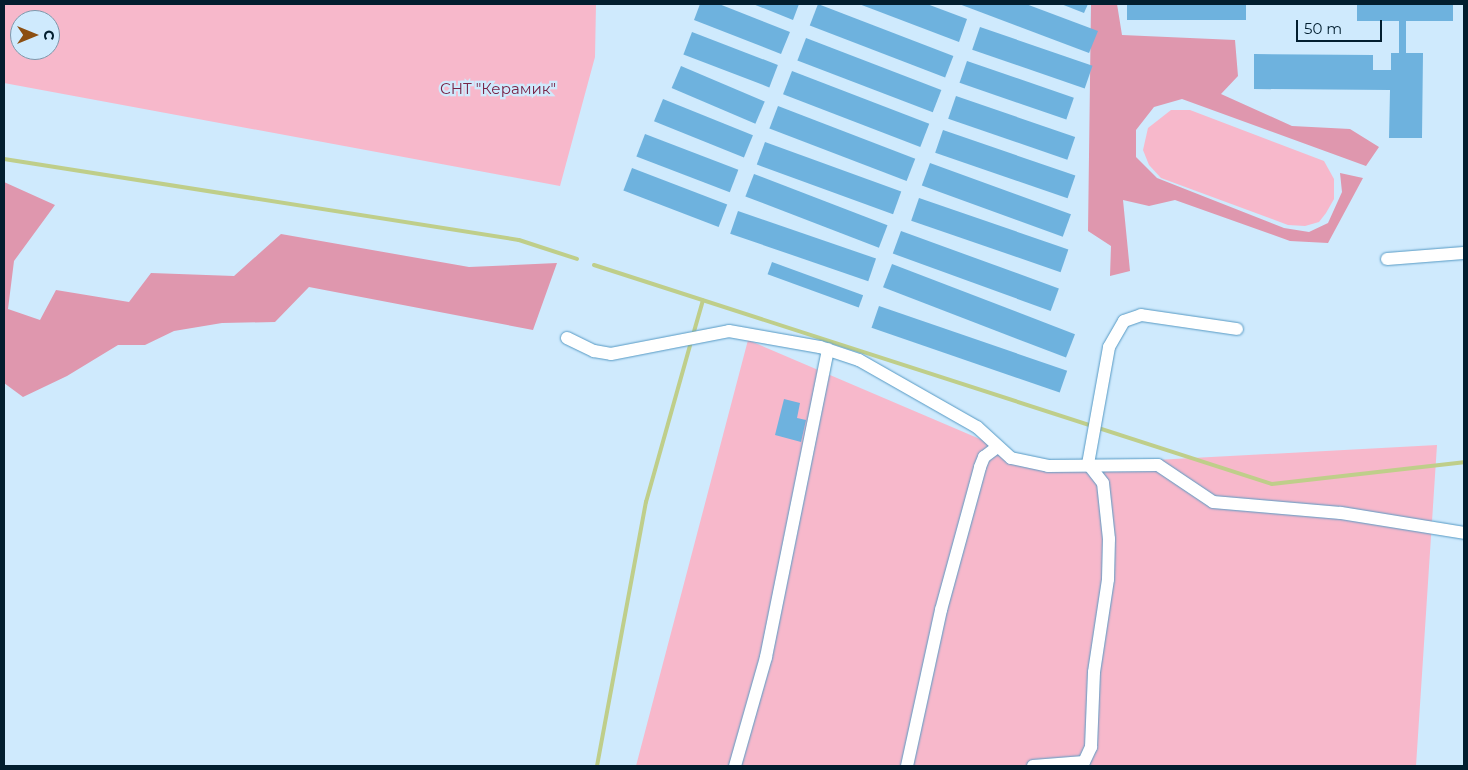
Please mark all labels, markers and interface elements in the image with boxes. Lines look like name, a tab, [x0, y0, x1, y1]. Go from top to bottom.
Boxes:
north arrow	[10, 10, 60, 60]
scale bar	[1298, 10, 1384, 42]
text: 50 m	[1304, 19, 1342, 38]
text: С	[40, 30, 58, 40]
park label: СНТ "Керамик"	[440, 80, 556, 98]

